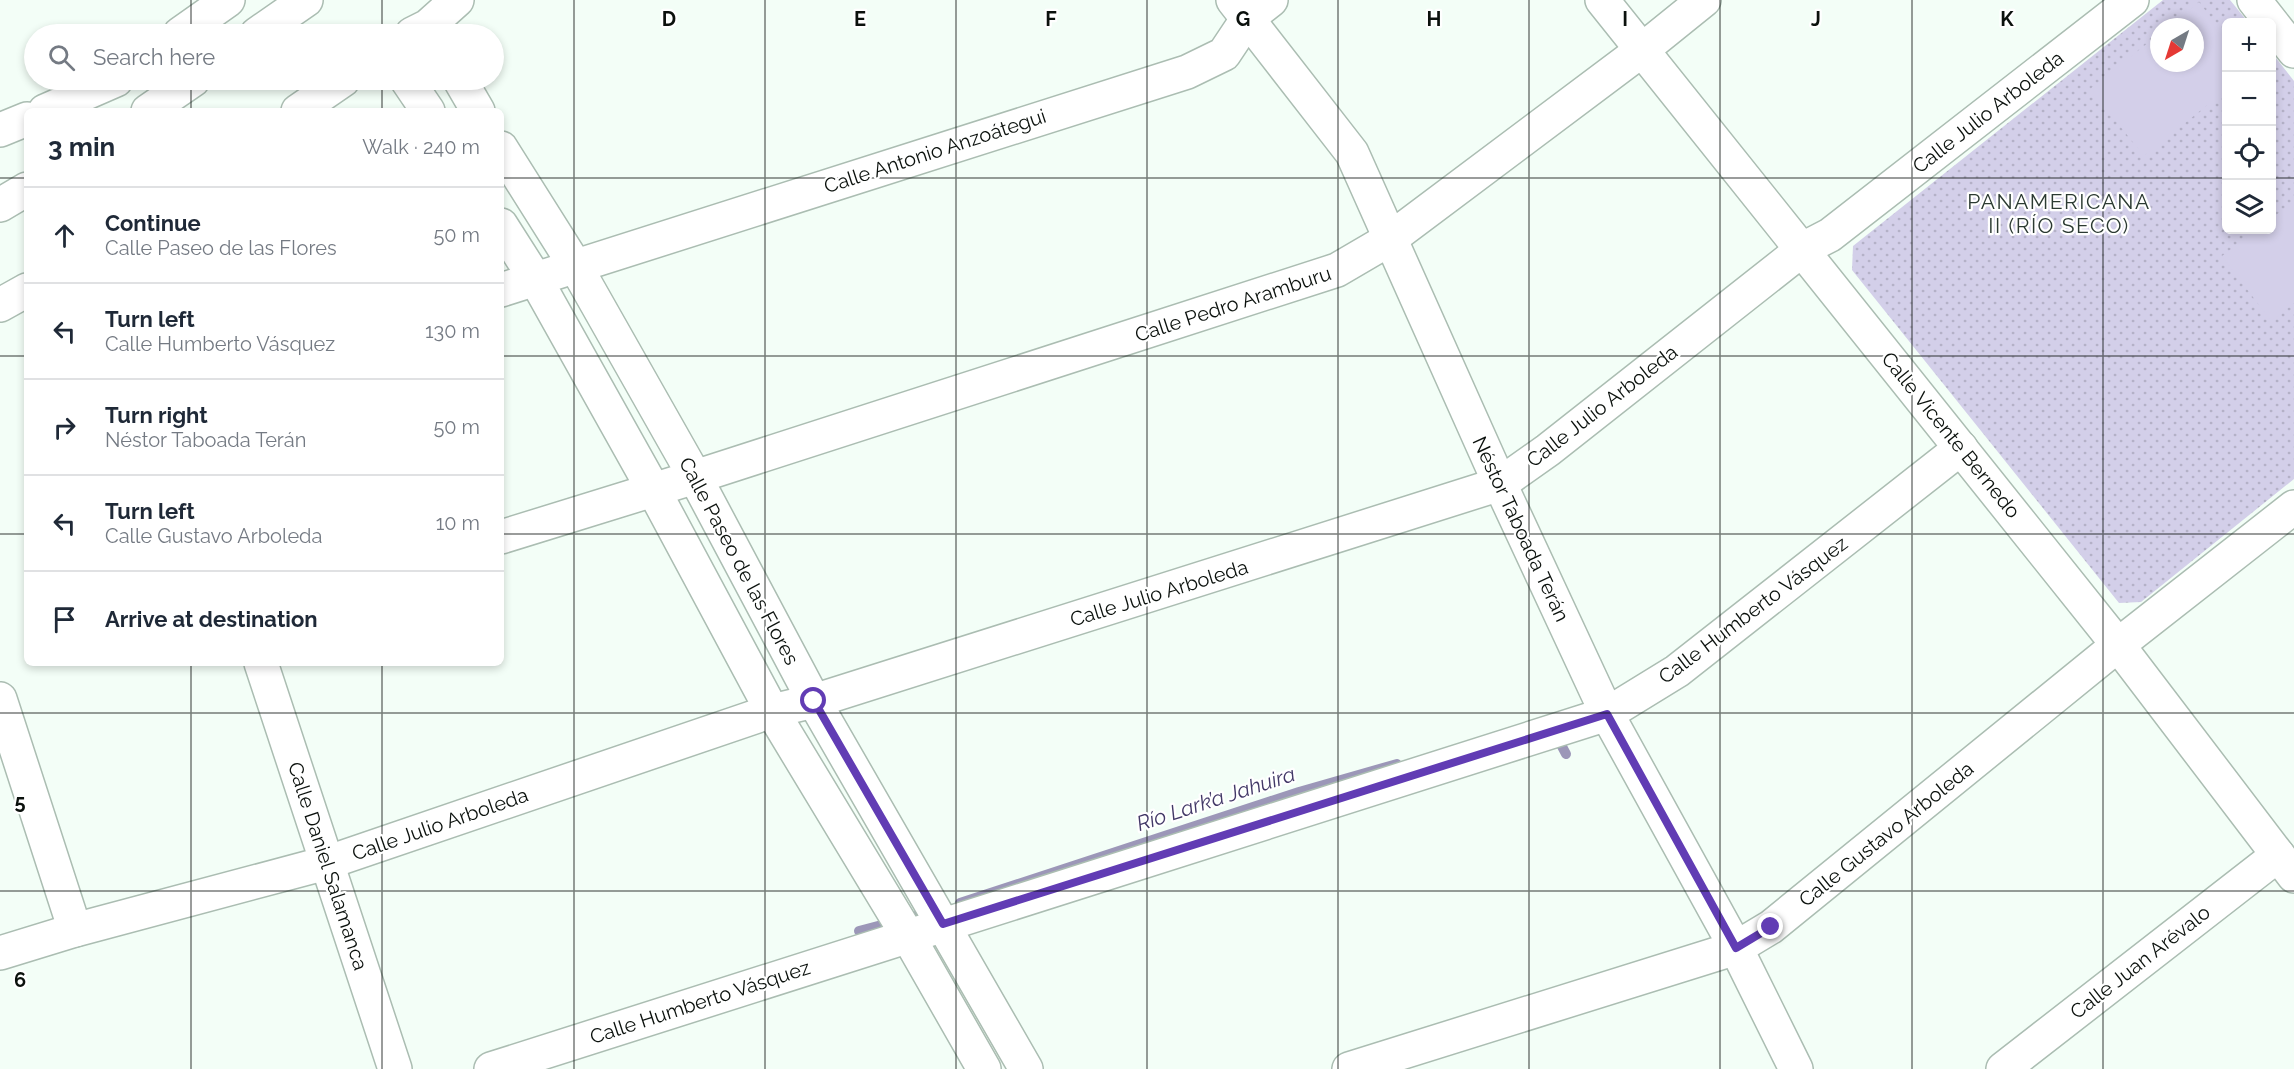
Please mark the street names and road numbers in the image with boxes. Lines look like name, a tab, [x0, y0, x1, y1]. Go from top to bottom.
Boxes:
street label: Calle Julio Arboleda	[1908, 46, 2068, 178]
street label: Calle Antonio Anzoátegui	[821, 104, 1049, 198]
street label: Calle Pedro Aramburu	[1132, 261, 1334, 347]
street label: Calle Julio Arboleda	[1522, 340, 1682, 472]
street label: Calle Vicente Bernedo	[1877, 347, 2026, 523]
street label: Néstor Taboada Terán	[1468, 433, 1574, 625]
street label: Calle Paseo de las Flores	[674, 453, 804, 669]
street label: Calle Humberto Vásquez	[1654, 531, 1852, 689]
street label: Calle Julio Arboleda	[1067, 555, 1251, 631]
street label: Calle Gustavo Arboleda	[1794, 756, 1978, 912]
street label: Calle Daniel Salamanca	[283, 759, 373, 973]
street label: Calle Julio Arboleda	[349, 783, 531, 865]
street label: Calle Juan Arévalo	[2065, 900, 2215, 1024]
street label: Calle Humberto Vásquez	[587, 955, 813, 1049]

